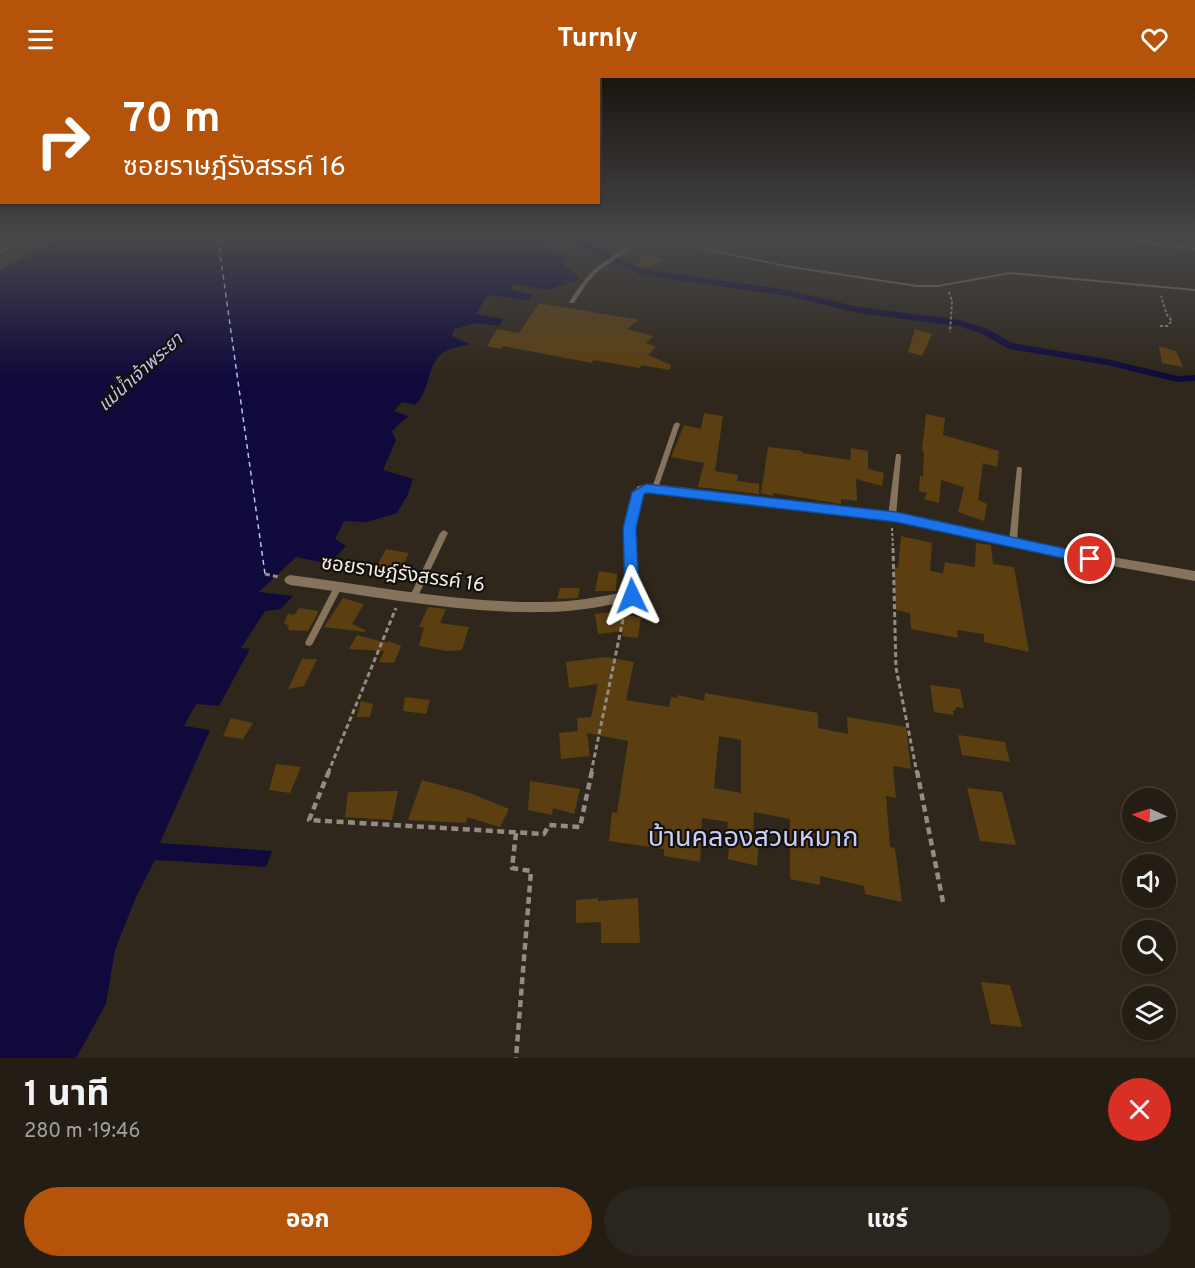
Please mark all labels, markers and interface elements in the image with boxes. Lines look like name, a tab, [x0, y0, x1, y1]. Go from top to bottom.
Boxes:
text: Turnly	[557, 22, 638, 56]
icon: menu	[24, 23, 57, 56]
icon: heart	[1138, 23, 1171, 56]
text: 70 m	[123, 94, 221, 147]
icon: right	[24, 102, 102, 180]
text: ซอยราษฎ์รังสรรค์ 16	[123, 151, 346, 185]
water label: แม่น้ำเจ้าพระยา	[92, 326, 189, 417]
pin	[1064, 533, 1115, 584]
icon: arrive	[1073, 542, 1106, 575]
street label: ซอยราษฎ์รังสรรค์ 16	[319, 551, 487, 599]
position arrow	[600, 564, 664, 628]
north arrow	[1122, 788, 1176, 842]
map controls	[1122, 788, 1176, 1040]
district label: บ้านคลองสวนหมาก	[648, 822, 858, 856]
button: sound	[1122, 854, 1176, 908]
button: search	[1122, 920, 1176, 974]
button: layers	[1122, 986, 1176, 1040]
text: 1 นาที	[24, 1073, 110, 1119]
button: close	[1108, 1078, 1171, 1141]
text: 280 m · 19:46	[24, 1119, 140, 1145]
button: ออก	[24, 1187, 592, 1256]
button: แชร์	[604, 1187, 1171, 1256]

